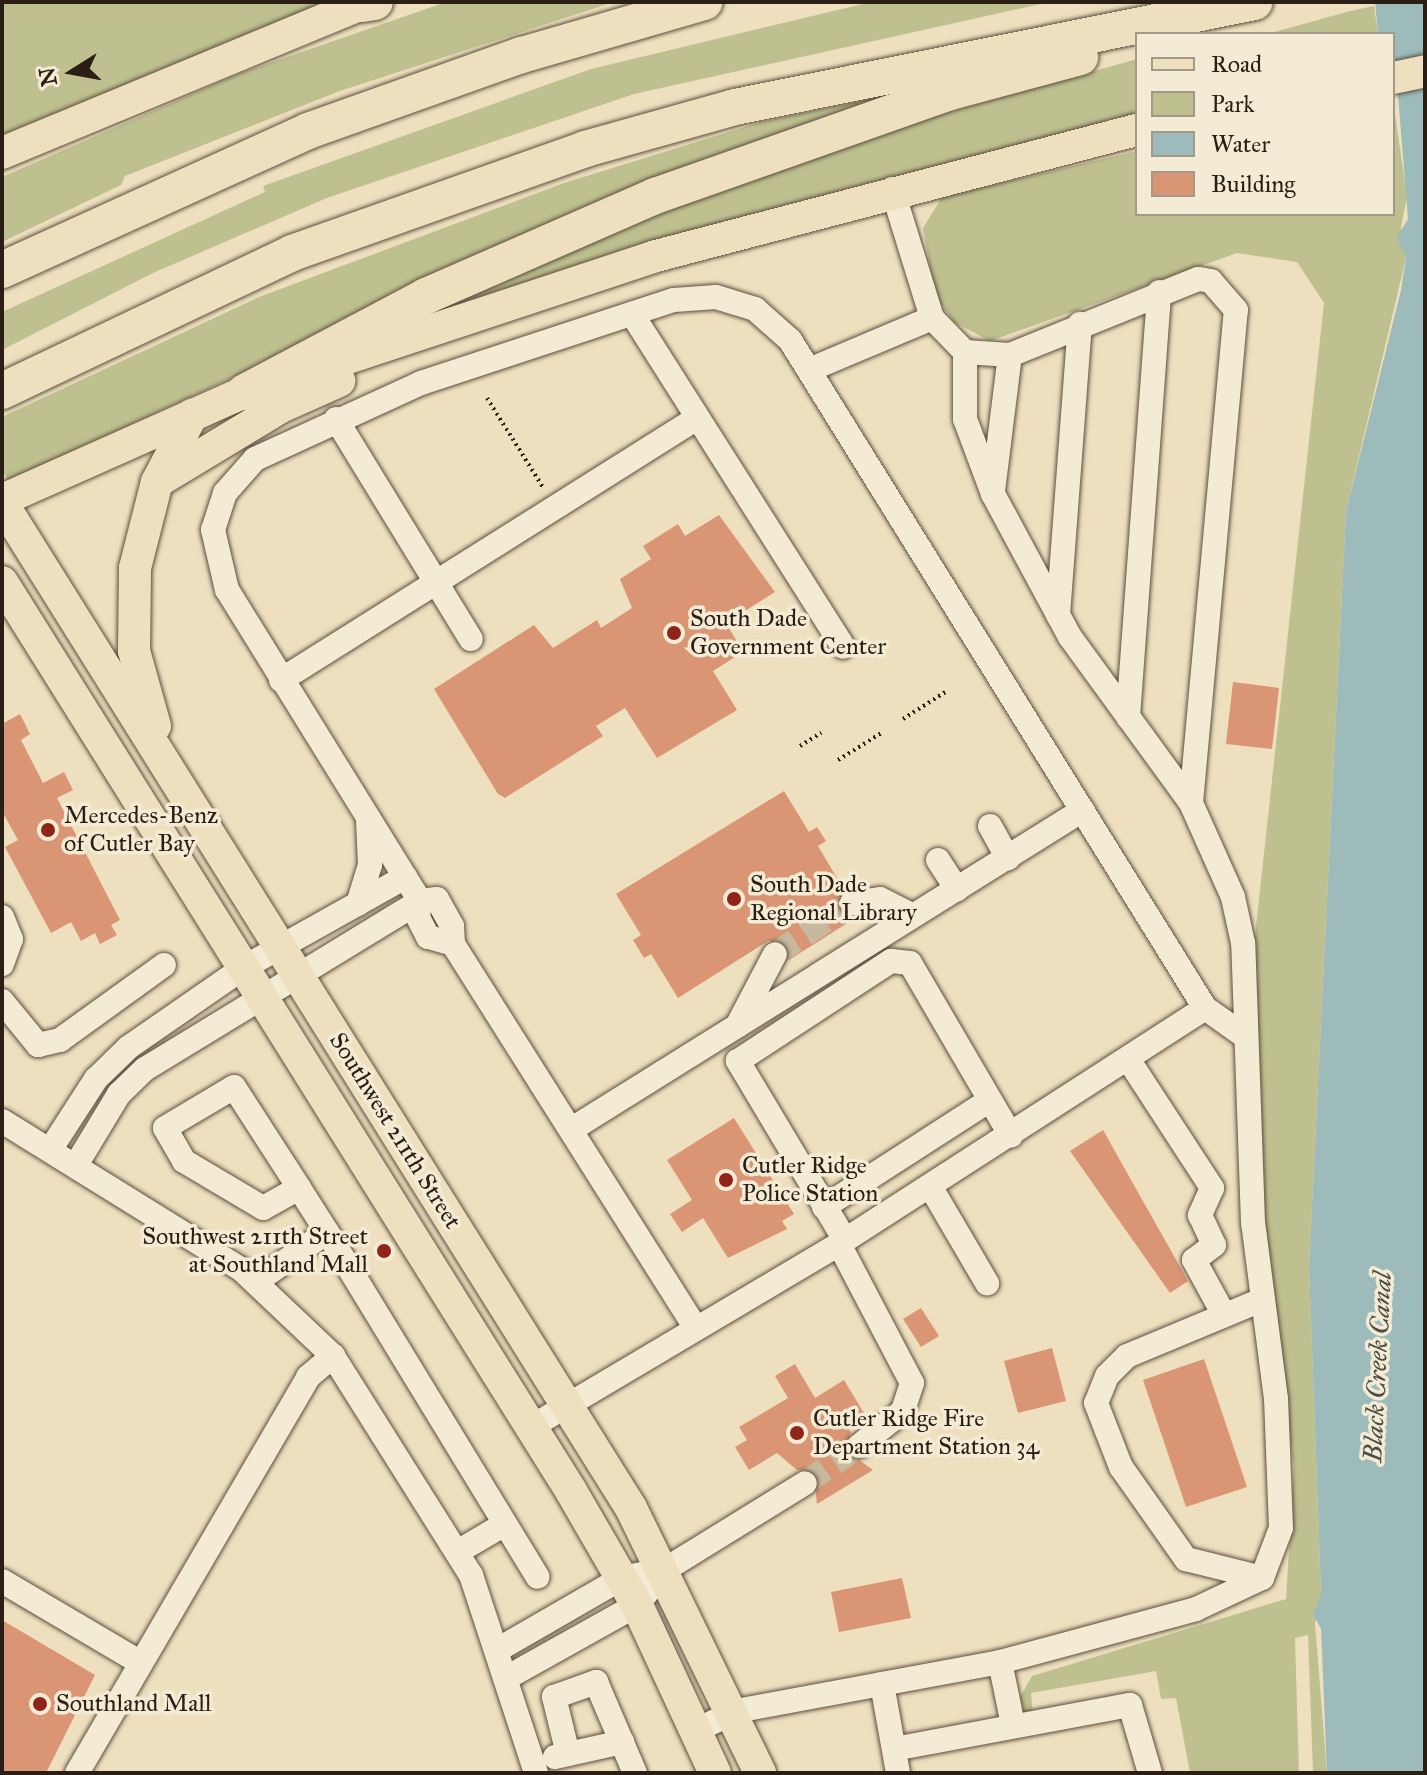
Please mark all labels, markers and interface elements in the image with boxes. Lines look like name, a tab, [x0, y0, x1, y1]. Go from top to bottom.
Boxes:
north arrow	[32, 32, 112, 112]
legend	[1135, 32, 1395, 216]
text: Road	[1211, 49, 1262, 79]
text: N	[33, 65, 63, 88]
text: Park	[1211, 89, 1254, 119]
text: Water	[1211, 129, 1270, 159]
text: Building	[1211, 169, 1296, 199]
place label: South Dade Government Center	[690, 605, 886, 661]
marker: South Dade Government Center	[665, 624, 683, 642]
place label: Mercedes-Benz of Cutler Bay	[64, 802, 218, 858]
marker: Mercedes-Benz of Cutler Bay	[39, 821, 57, 839]
place label: South Dade Regional Library	[750, 871, 917, 927]
marker: South Dade Regional Library	[725, 890, 743, 908]
street label: Southwest 211th Street	[323, 1028, 467, 1234]
place label: Cutler Ridge Police Station	[742, 1152, 878, 1208]
marker: Cutler Ridge Police Station	[717, 1171, 735, 1189]
place label: Southwest 211th Street at Southland Mall	[142, 1223, 368, 1279]
marker: Southwest 211th Street at Southland Mall	[375, 1242, 393, 1260]
water label: Black Creek Canal	[1357, 1271, 1399, 1463]
place label: Cutler Ridge Fire Department Station 34	[813, 1405, 1039, 1461]
marker: Cutler Ridge Fire Department Station 34	[788, 1424, 806, 1442]
place label: Southland Mall	[56, 1690, 211, 1718]
marker: Southland Mall	[31, 1695, 49, 1713]

